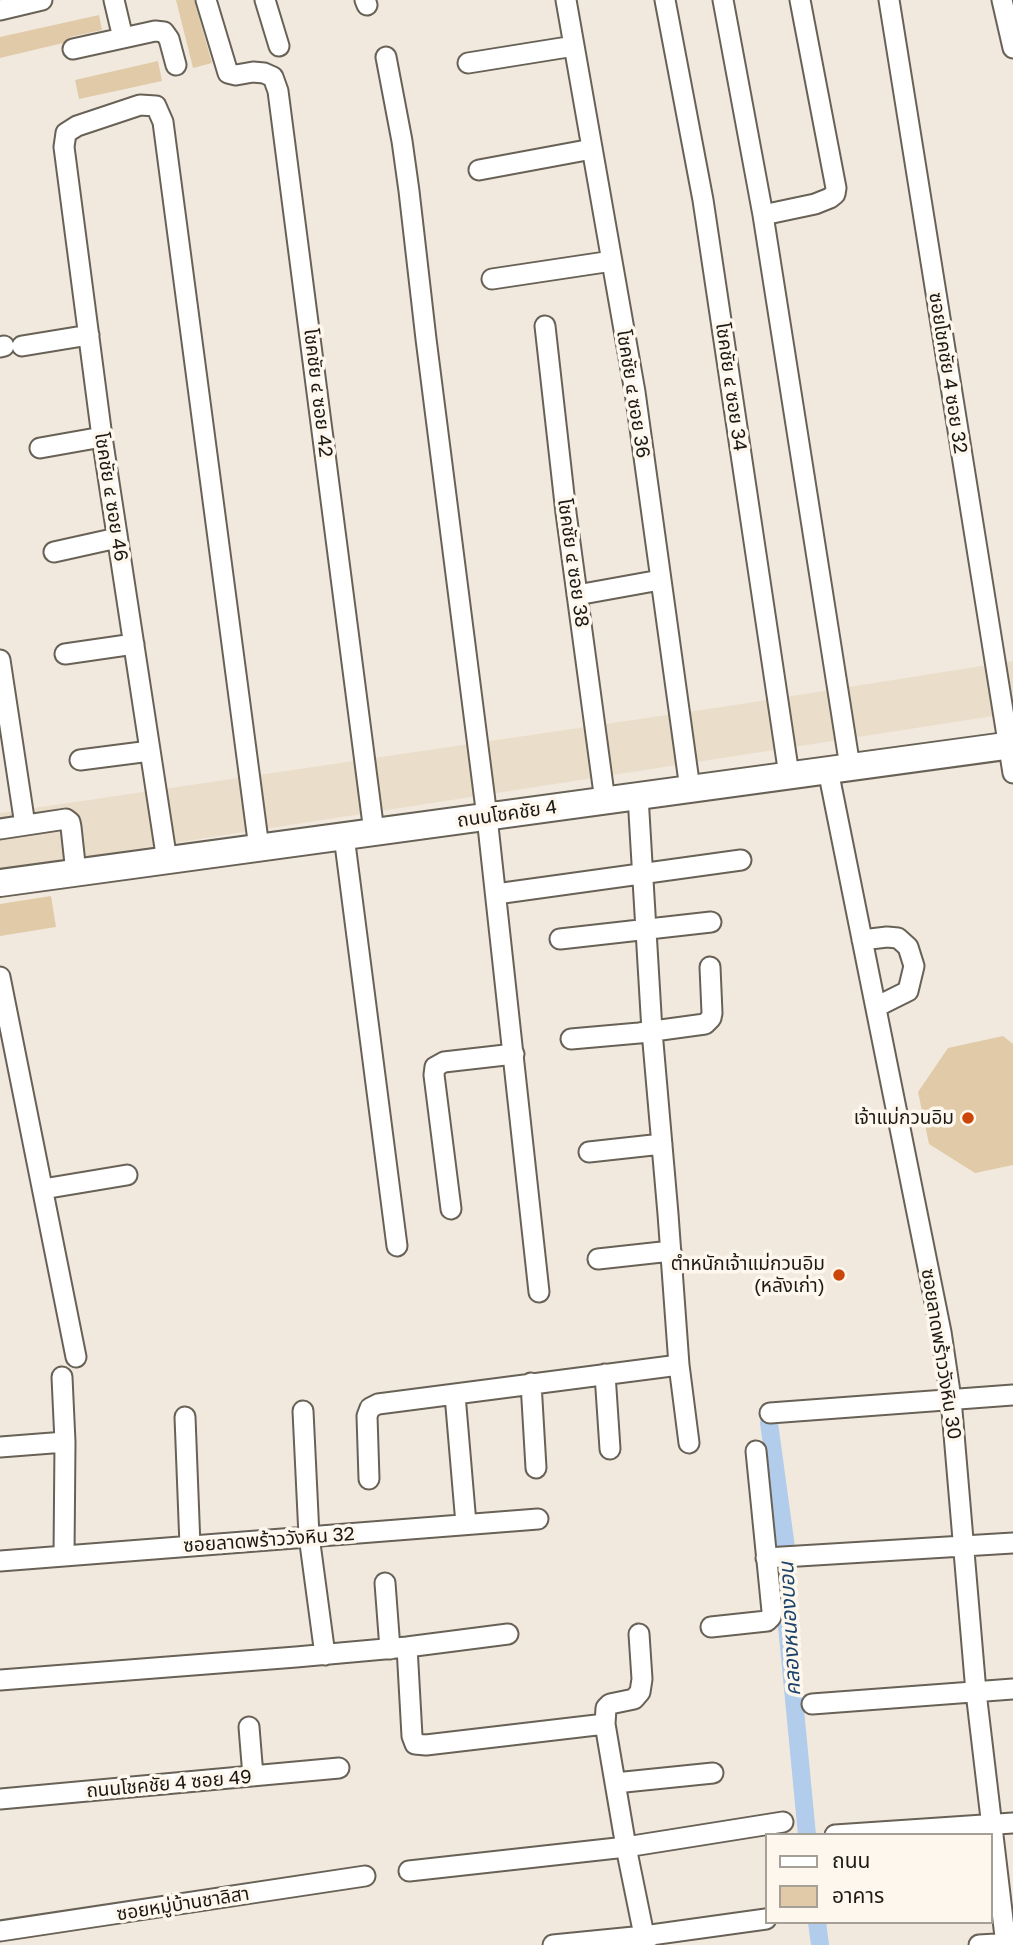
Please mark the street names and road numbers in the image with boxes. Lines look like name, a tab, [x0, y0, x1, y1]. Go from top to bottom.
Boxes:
street label: ซอยโชคชัย 4 ซอย 32	[924, 291, 972, 455]
street label: โชคชัย ๔ ซอย 34	[711, 321, 751, 453]
street label: โชคชัย ๔ ซอย 42	[299, 327, 337, 459]
street label: โชคชัย ๔ ซอย 36	[612, 328, 654, 460]
street label: โชคชัย ๔ ซอย 46	[90, 431, 132, 563]
street label: โชคชัย ๔ ซอย 38	[553, 497, 593, 629]
street label: ถนนโชคชัย 4	[456, 796, 558, 832]
street label: ซอยลาดพร้าววังหิน 30	[916, 1267, 966, 1441]
street label: ซอยลาดพร้าววังหิน 32	[183, 1523, 355, 1557]
street label: ถนนโชคชัย 4 ซอย 49	[85, 1765, 253, 1803]
street label: ซอยหมู่บ้านชาลิสา	[115, 1882, 251, 1926]

